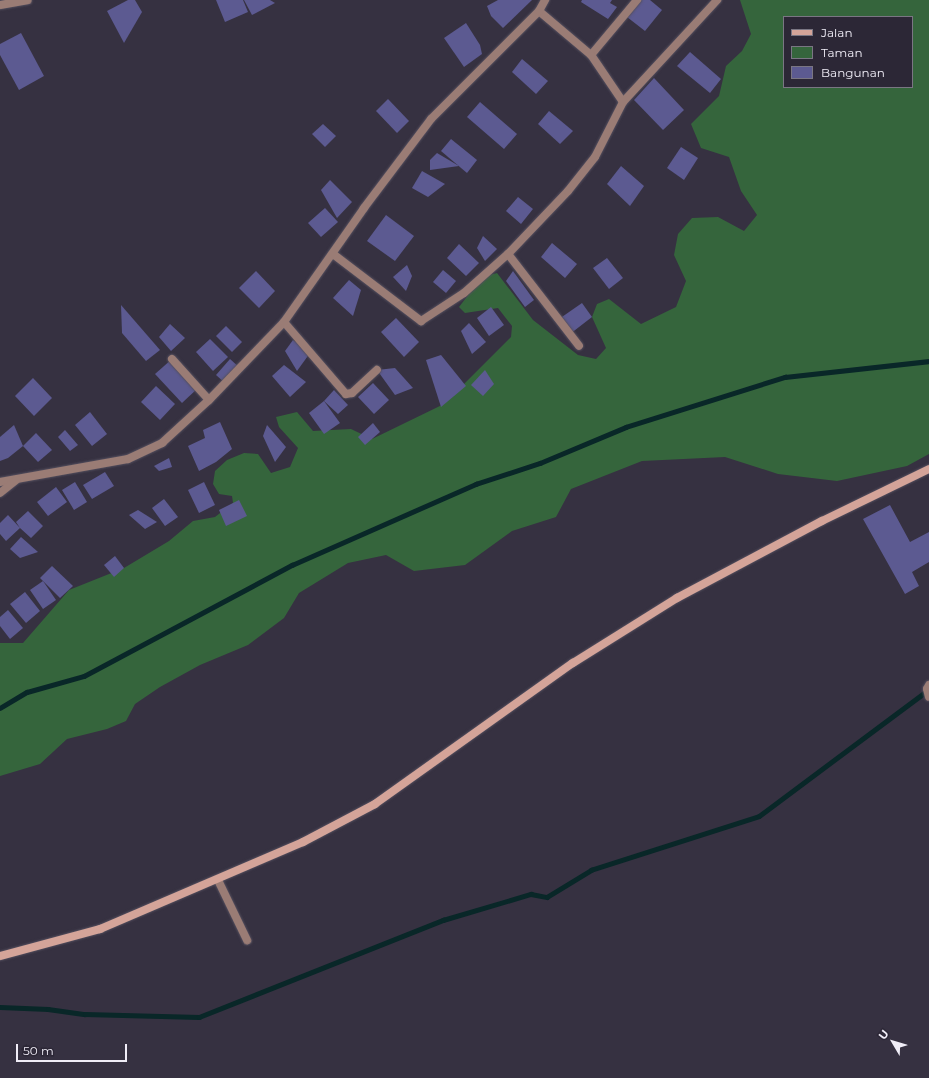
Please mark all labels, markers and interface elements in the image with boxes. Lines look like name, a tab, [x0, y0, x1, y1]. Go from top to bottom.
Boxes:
legend	[783, 16, 913, 88]
text: Jalan	[821, 25, 853, 40]
text: Taman	[821, 45, 863, 60]
text: Bangunan	[821, 65, 885, 80]
north arrow	[873, 1022, 913, 1062]
text: U	[875, 1027, 892, 1042]
scale bar	[18, 1036, 129, 1062]
text: 50 m	[23, 1043, 54, 1058]

